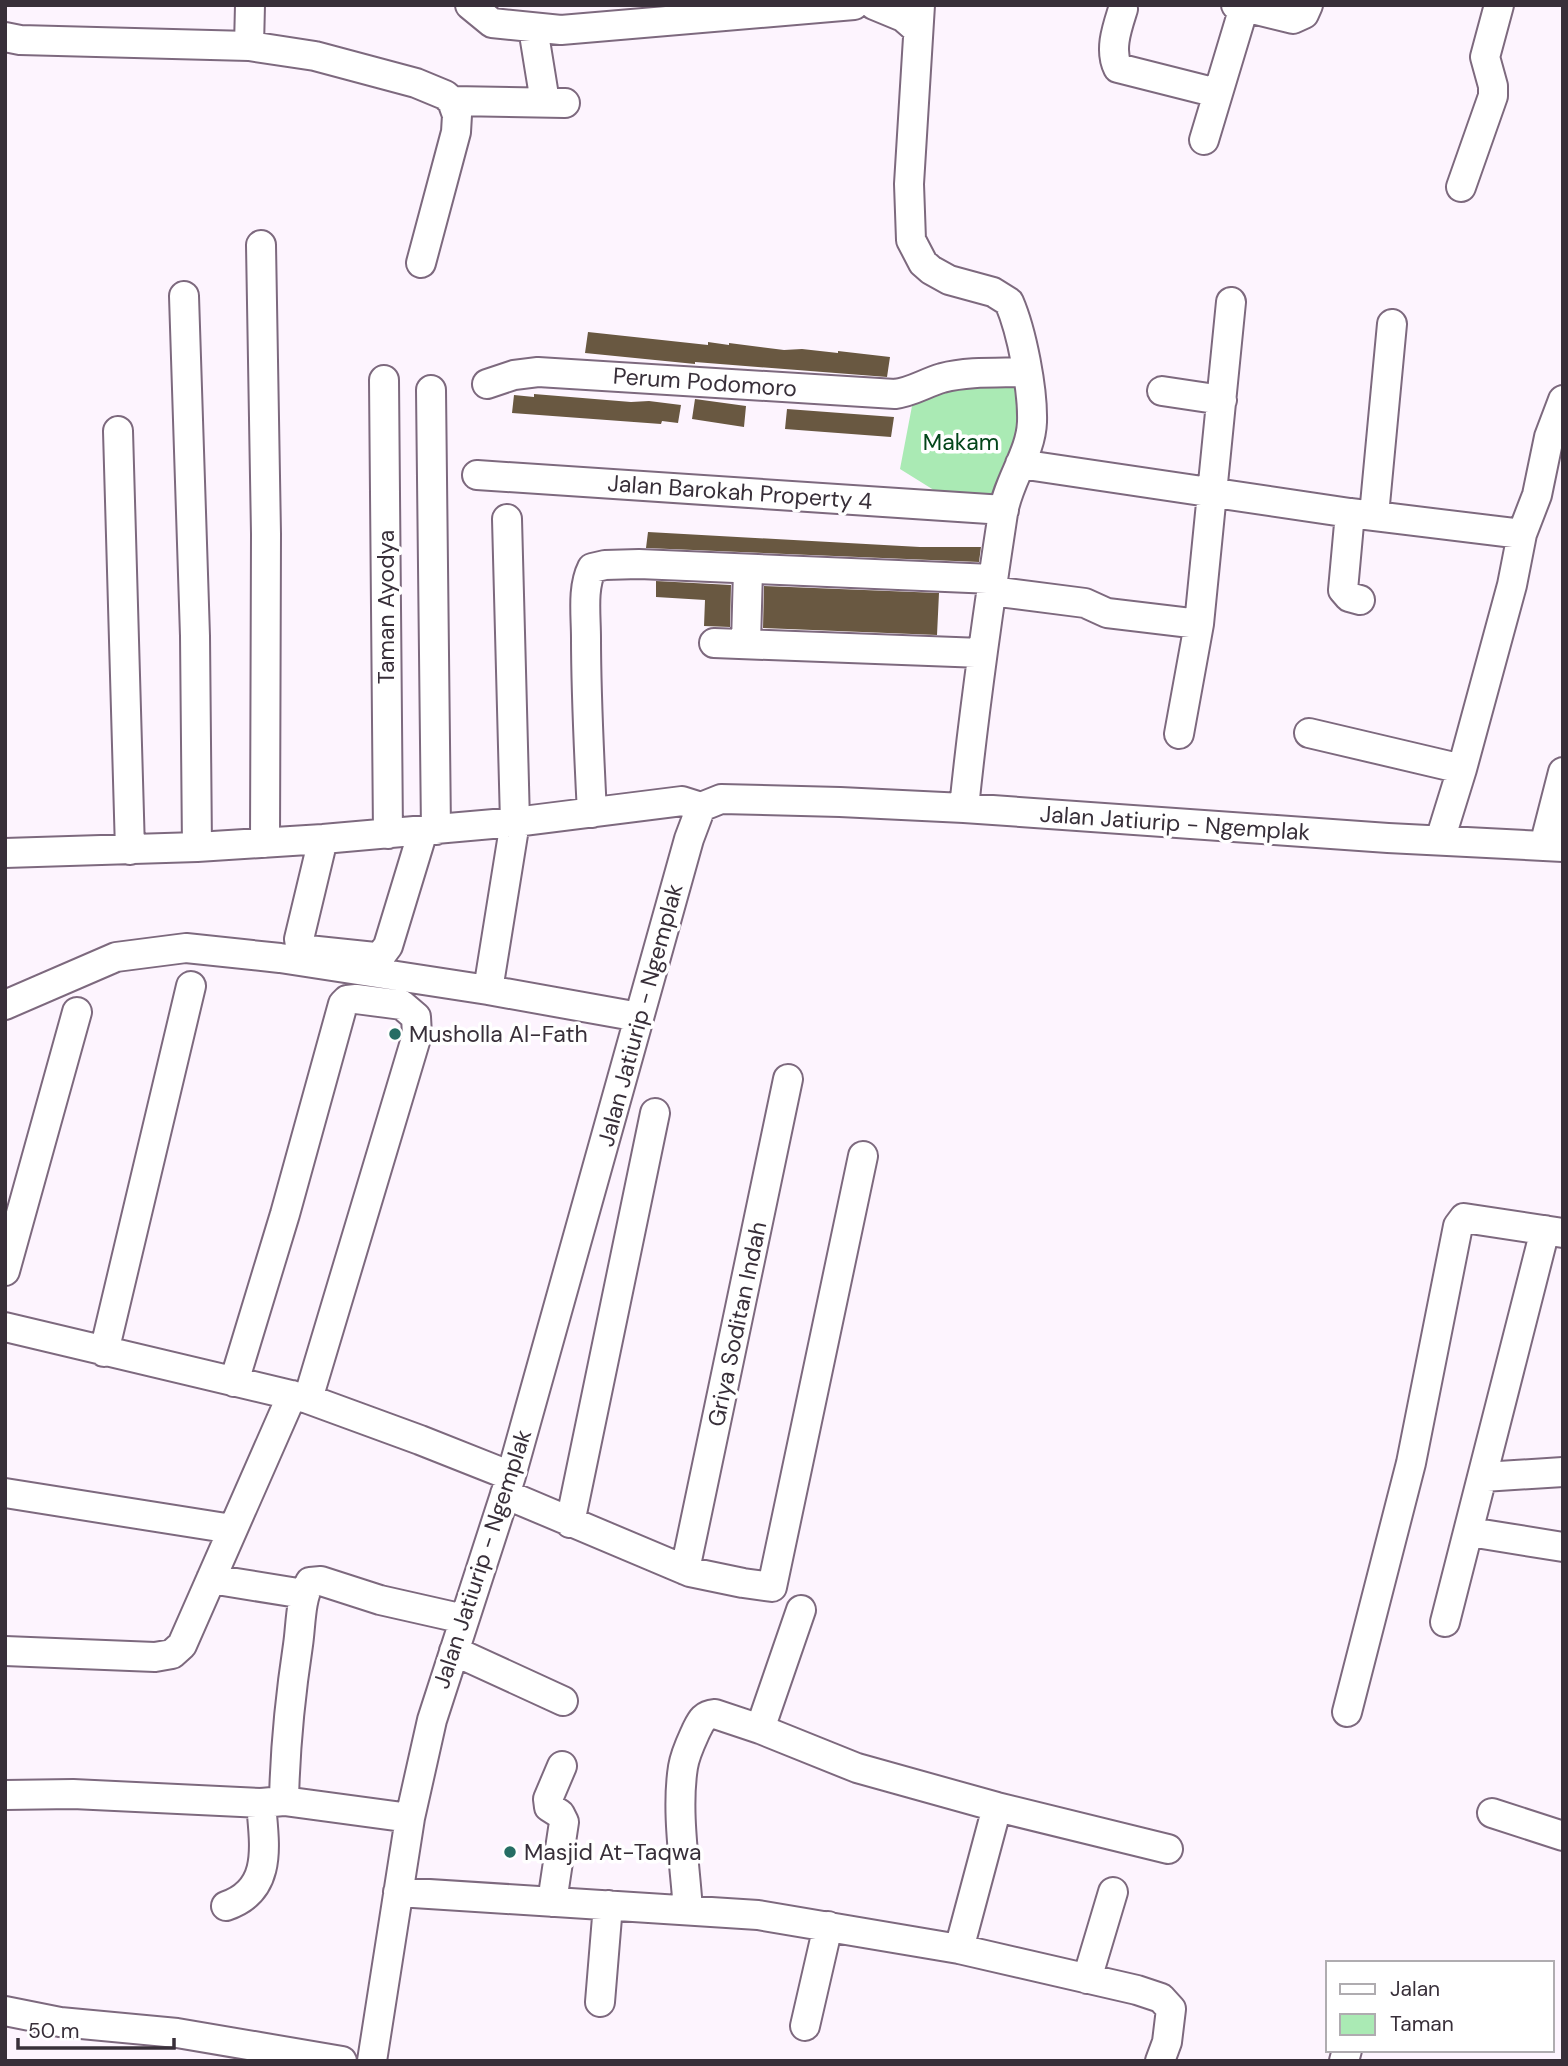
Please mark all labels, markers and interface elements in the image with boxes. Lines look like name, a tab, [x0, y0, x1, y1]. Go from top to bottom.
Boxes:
street label: Perum Podomoro	[612, 361, 798, 403]
park label: Makam	[923, 427, 999, 457]
street label: Jalan Barokah Property 4	[607, 468, 873, 516]
street label: Taman Ayodya	[371, 530, 401, 684]
street label: Jalan Jatiurip - Ngemplak	[1039, 799, 1312, 847]
street label: Jalan Jatiurip - Ngemplak	[590, 880, 690, 1150]
place label: Musholla Al-Fath	[409, 1019, 588, 1049]
marker: Musholla Al-Fath	[387, 1026, 403, 1042]
street label: Griya Soditan Indah	[701, 1219, 773, 1429]
street label: Jalan Jatiurip - Ngemplak	[426, 1425, 538, 1693]
place label: Masjid At-Taqwa	[524, 1837, 701, 1867]
marker: Masjid At-Taqwa	[502, 1844, 518, 1860]
legend	[1326, 1961, 1554, 2052]
text: Jalan	[1390, 1975, 1440, 2003]
scale bar	[18, 2007, 173, 2050]
text: Taman	[1390, 2010, 1454, 2038]
text: 50 m	[28, 2017, 79, 2045]

